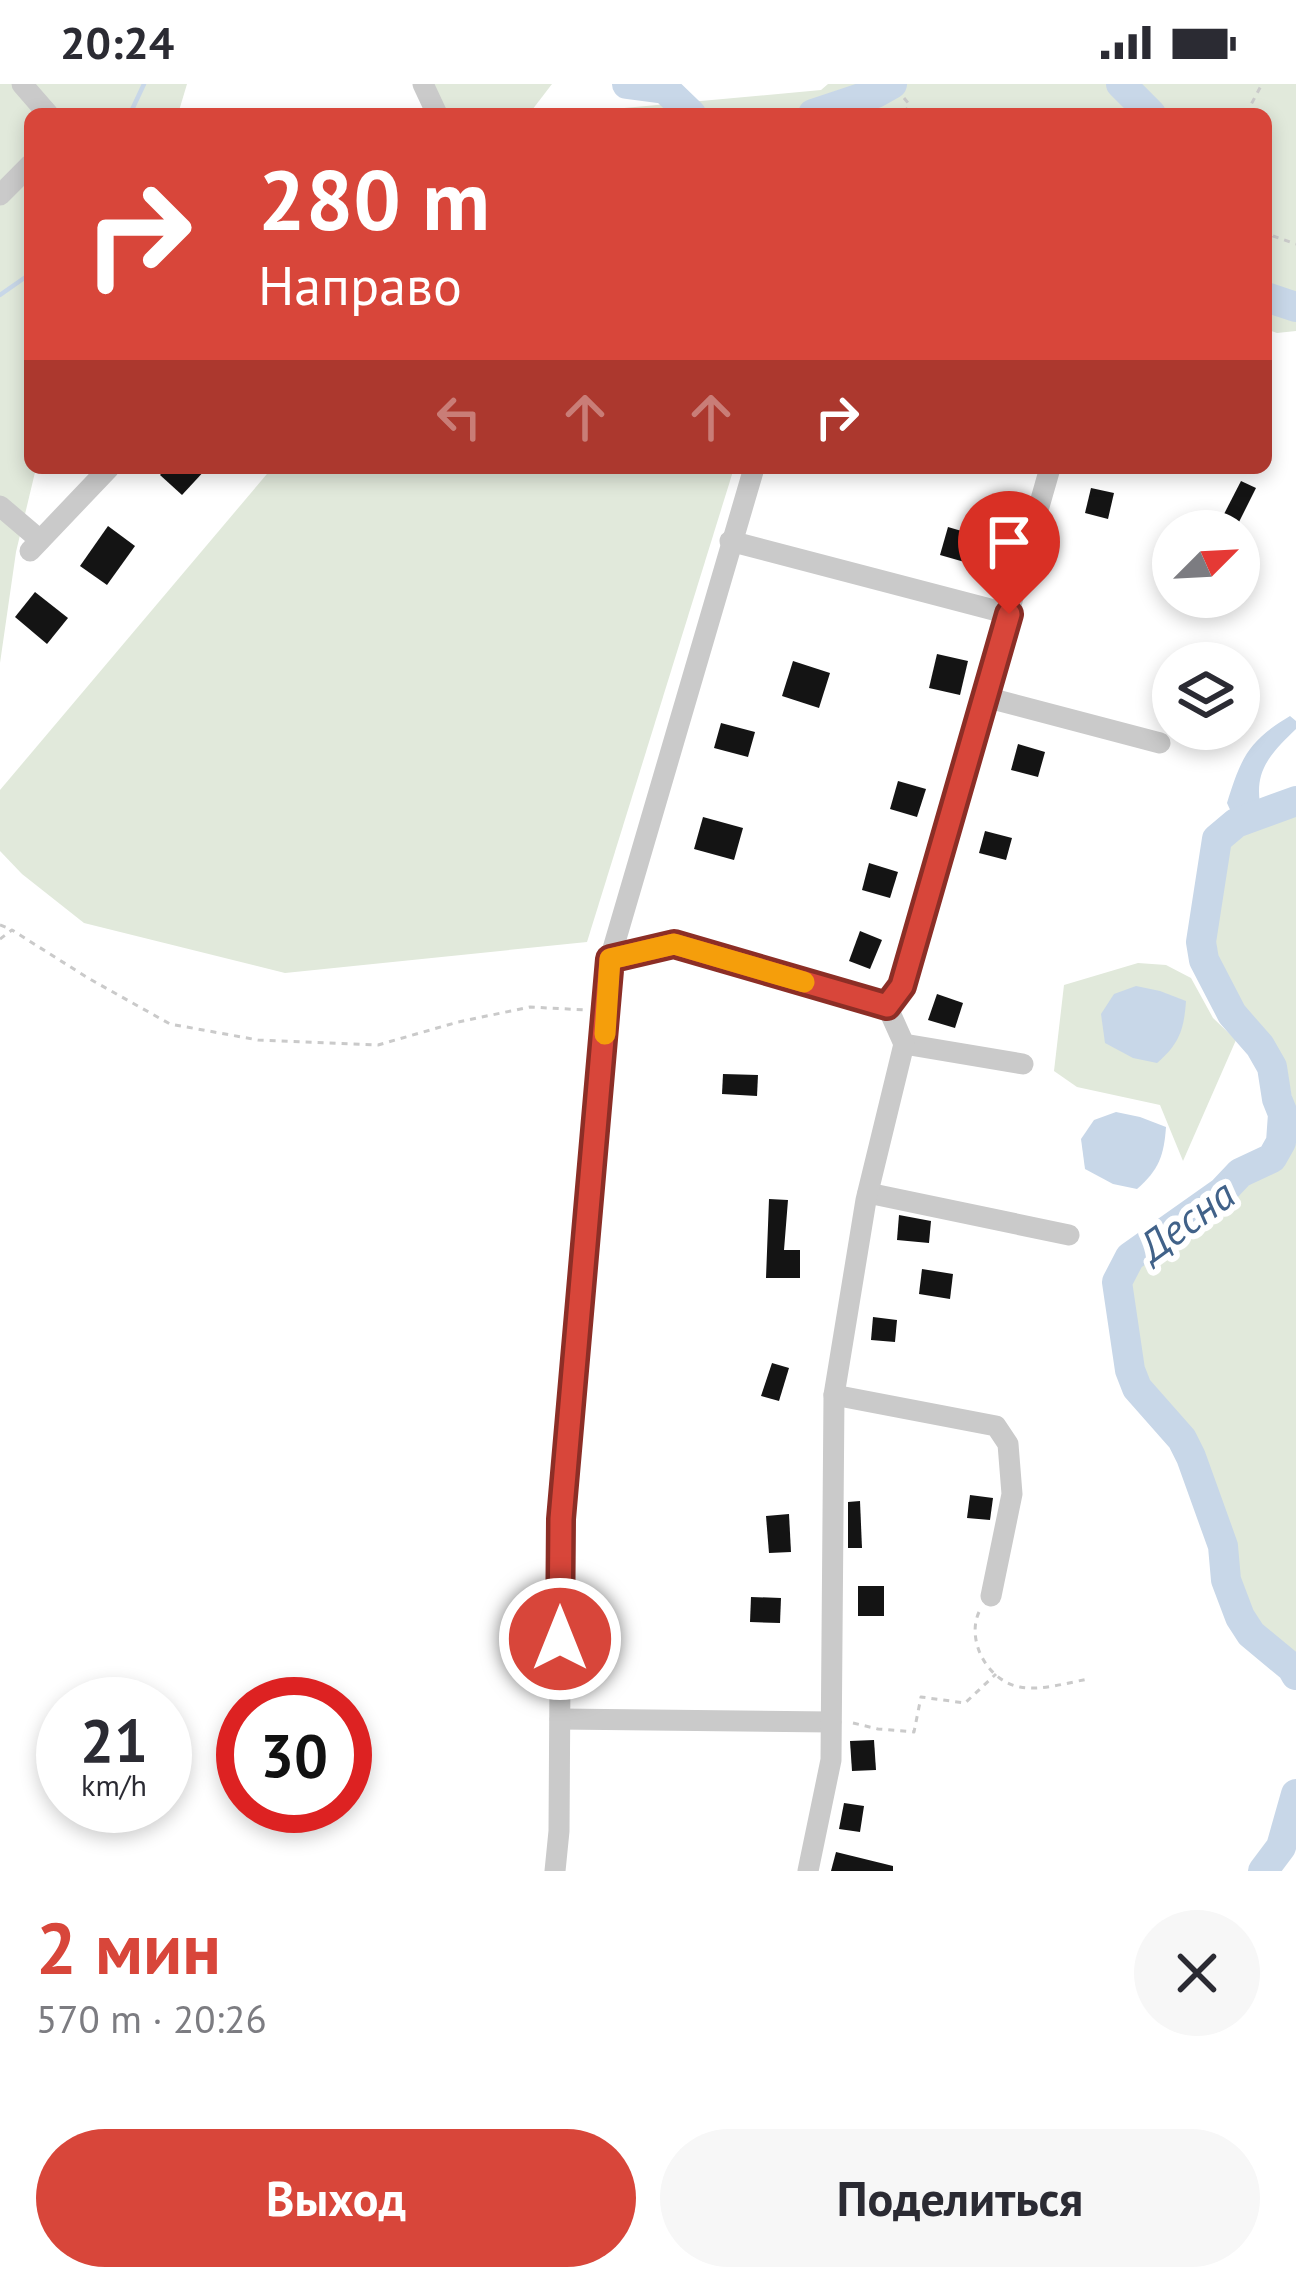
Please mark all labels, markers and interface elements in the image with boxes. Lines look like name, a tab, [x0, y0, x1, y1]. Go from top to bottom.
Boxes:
text: 20:24	[60, 13, 174, 71]
text: 280 m	[258, 144, 490, 253]
icon: right	[60, 156, 216, 312]
text: Направо	[258, 250, 462, 320]
icon: left	[426, 384, 492, 450]
icon: ahead	[552, 384, 618, 450]
icon: ahead	[678, 384, 744, 450]
icon: right	[804, 384, 870, 450]
pin	[958, 491, 1060, 614]
icon: arrive	[976, 509, 1042, 575]
north arrow	[1152, 510, 1260, 618]
map controls	[1152, 510, 1260, 750]
button: layers	[1152, 642, 1260, 750]
water label: Десна	[1124, 1166, 1246, 1275]
position arrow	[497, 1576, 623, 1702]
speed limit sign: 30	[216, 1677, 372, 1833]
text: 21	[80, 1701, 148, 1779]
text: km/h	[81, 1765, 147, 1804]
text: 2 мин	[36, 1901, 221, 1994]
button: close	[1134, 1910, 1260, 2036]
text: 570 m · 20:26	[36, 1993, 267, 2044]
button: Выход	[36, 2129, 636, 2267]
button: Поделиться	[660, 2129, 1260, 2267]

